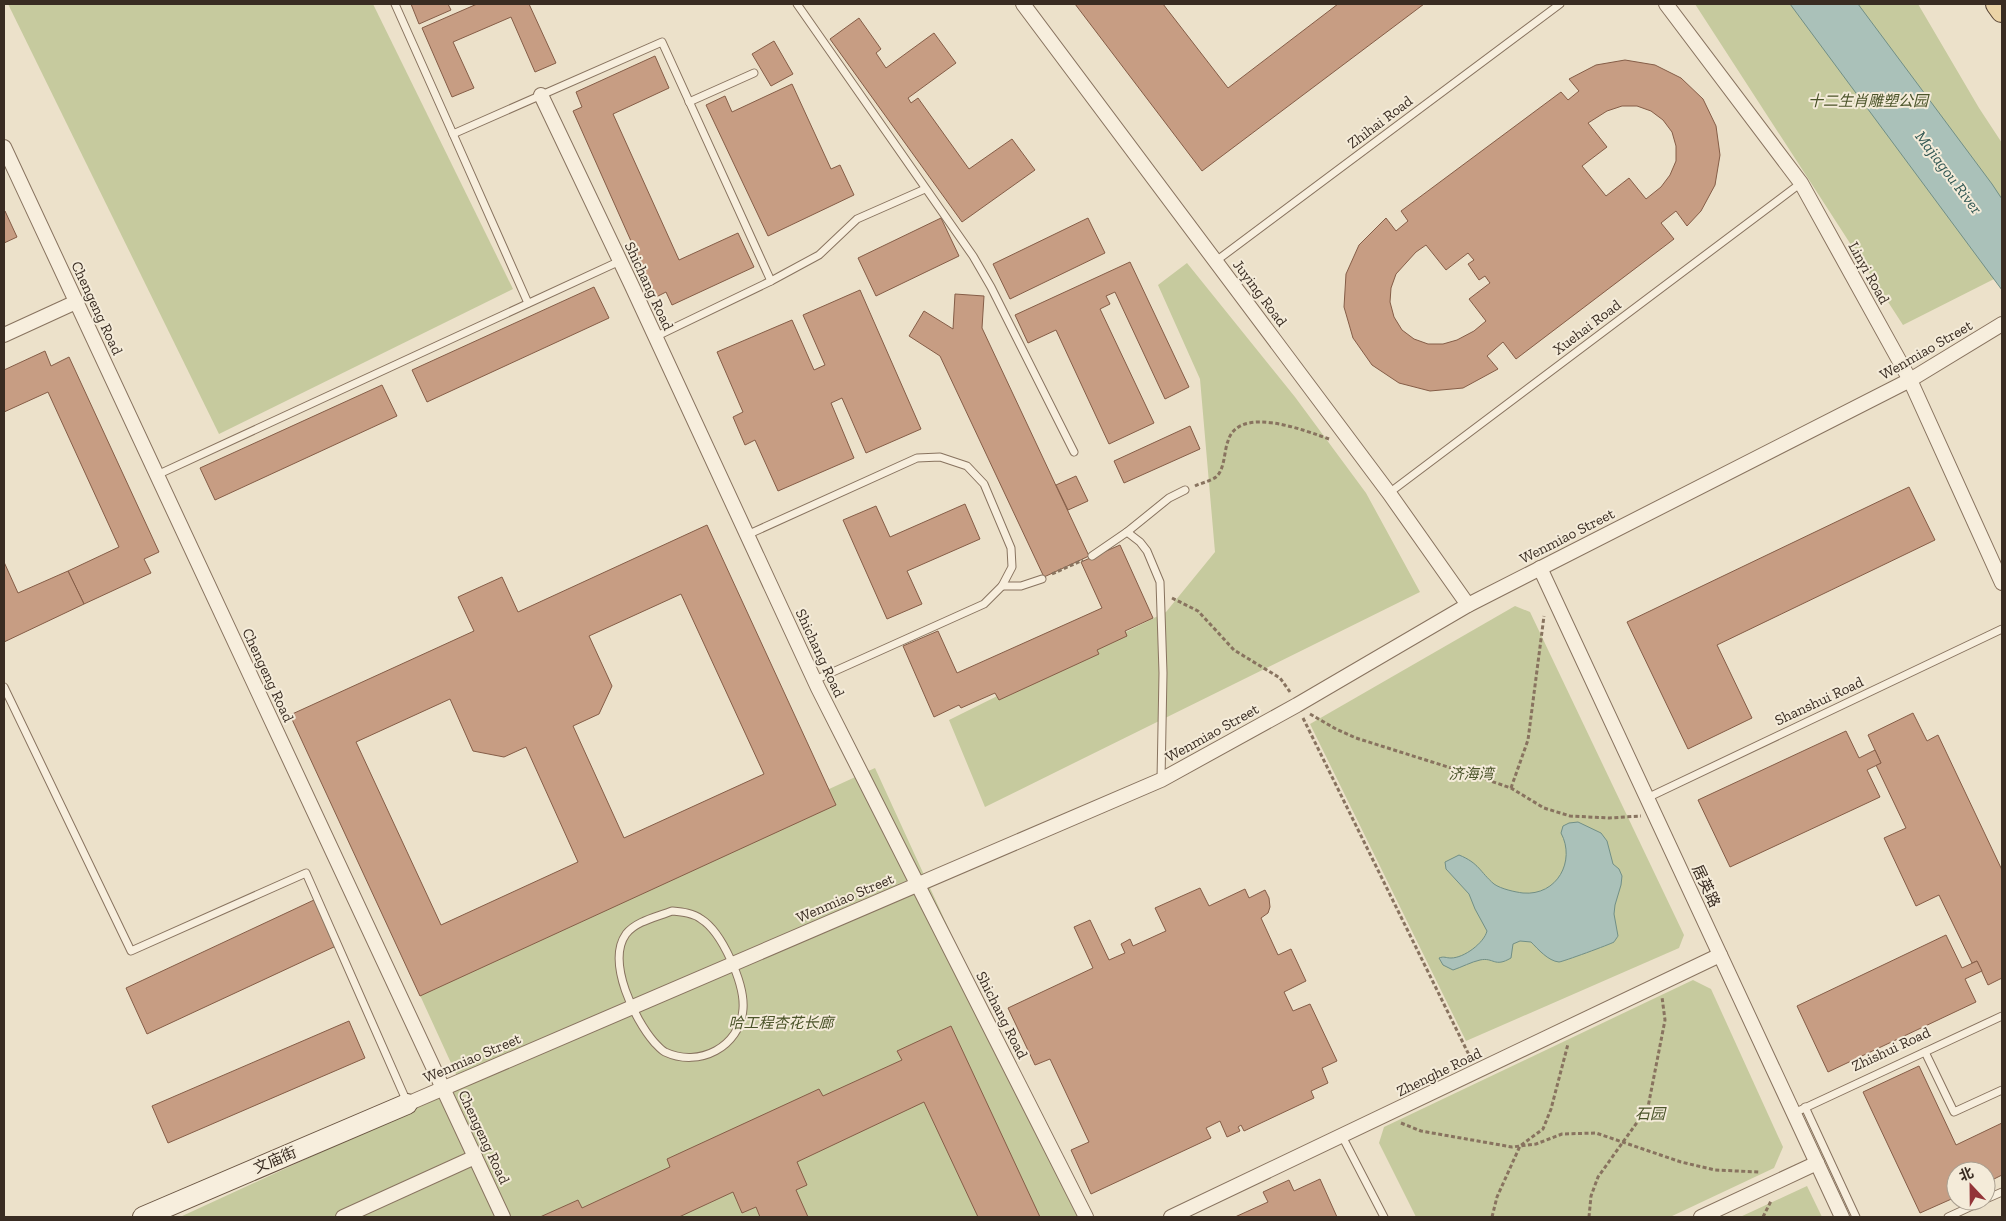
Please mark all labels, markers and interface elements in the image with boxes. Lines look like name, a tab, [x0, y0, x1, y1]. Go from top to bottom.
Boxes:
street label: Zhihai Road	[1344, 91, 1417, 152]
park label: 十二生肖雕塑公园	[1808, 92, 1930, 110]
water label: Majiagou River	[1911, 127, 1986, 218]
street label: Shichang Road	[621, 239, 678, 334]
street label: Linyi Road	[1845, 239, 1894, 308]
street label: Juying Road	[1229, 256, 1291, 331]
street label: Chengeng Road	[67, 258, 127, 358]
street label: Xuehai Road	[1550, 295, 1625, 358]
street label: Wenmiao Street	[1876, 316, 1976, 384]
street label: Wenmiao Street	[1517, 504, 1618, 568]
street label: Shichang Road	[792, 606, 849, 701]
street label: Chengeng Road	[238, 625, 298, 725]
street label: Shanshui Road	[1772, 672, 1867, 729]
street label: Wenmiao Street	[1162, 700, 1262, 766]
park label: 济海湾	[1448, 765, 1496, 783]
street label: 居英路	[1688, 862, 1724, 910]
street label: Wenmiao Street	[794, 869, 897, 927]
street label: Shichang Road	[972, 968, 1032, 1062]
park label: 哈工程杏花长廊	[728, 1014, 836, 1032]
street label: Zhishui Road	[1849, 1023, 1934, 1075]
street label: Wenmiao Street	[421, 1029, 524, 1087]
street label: Zhenghe Road	[1394, 1043, 1485, 1100]
street label: Chengeng Road	[454, 1087, 514, 1187]
park label: 石园	[1635, 1105, 1667, 1123]
street label: 文庙街	[251, 1143, 299, 1177]
north arrow	[1946, 1161, 1996, 1211]
text: 北	[1957, 1164, 1976, 1185]

